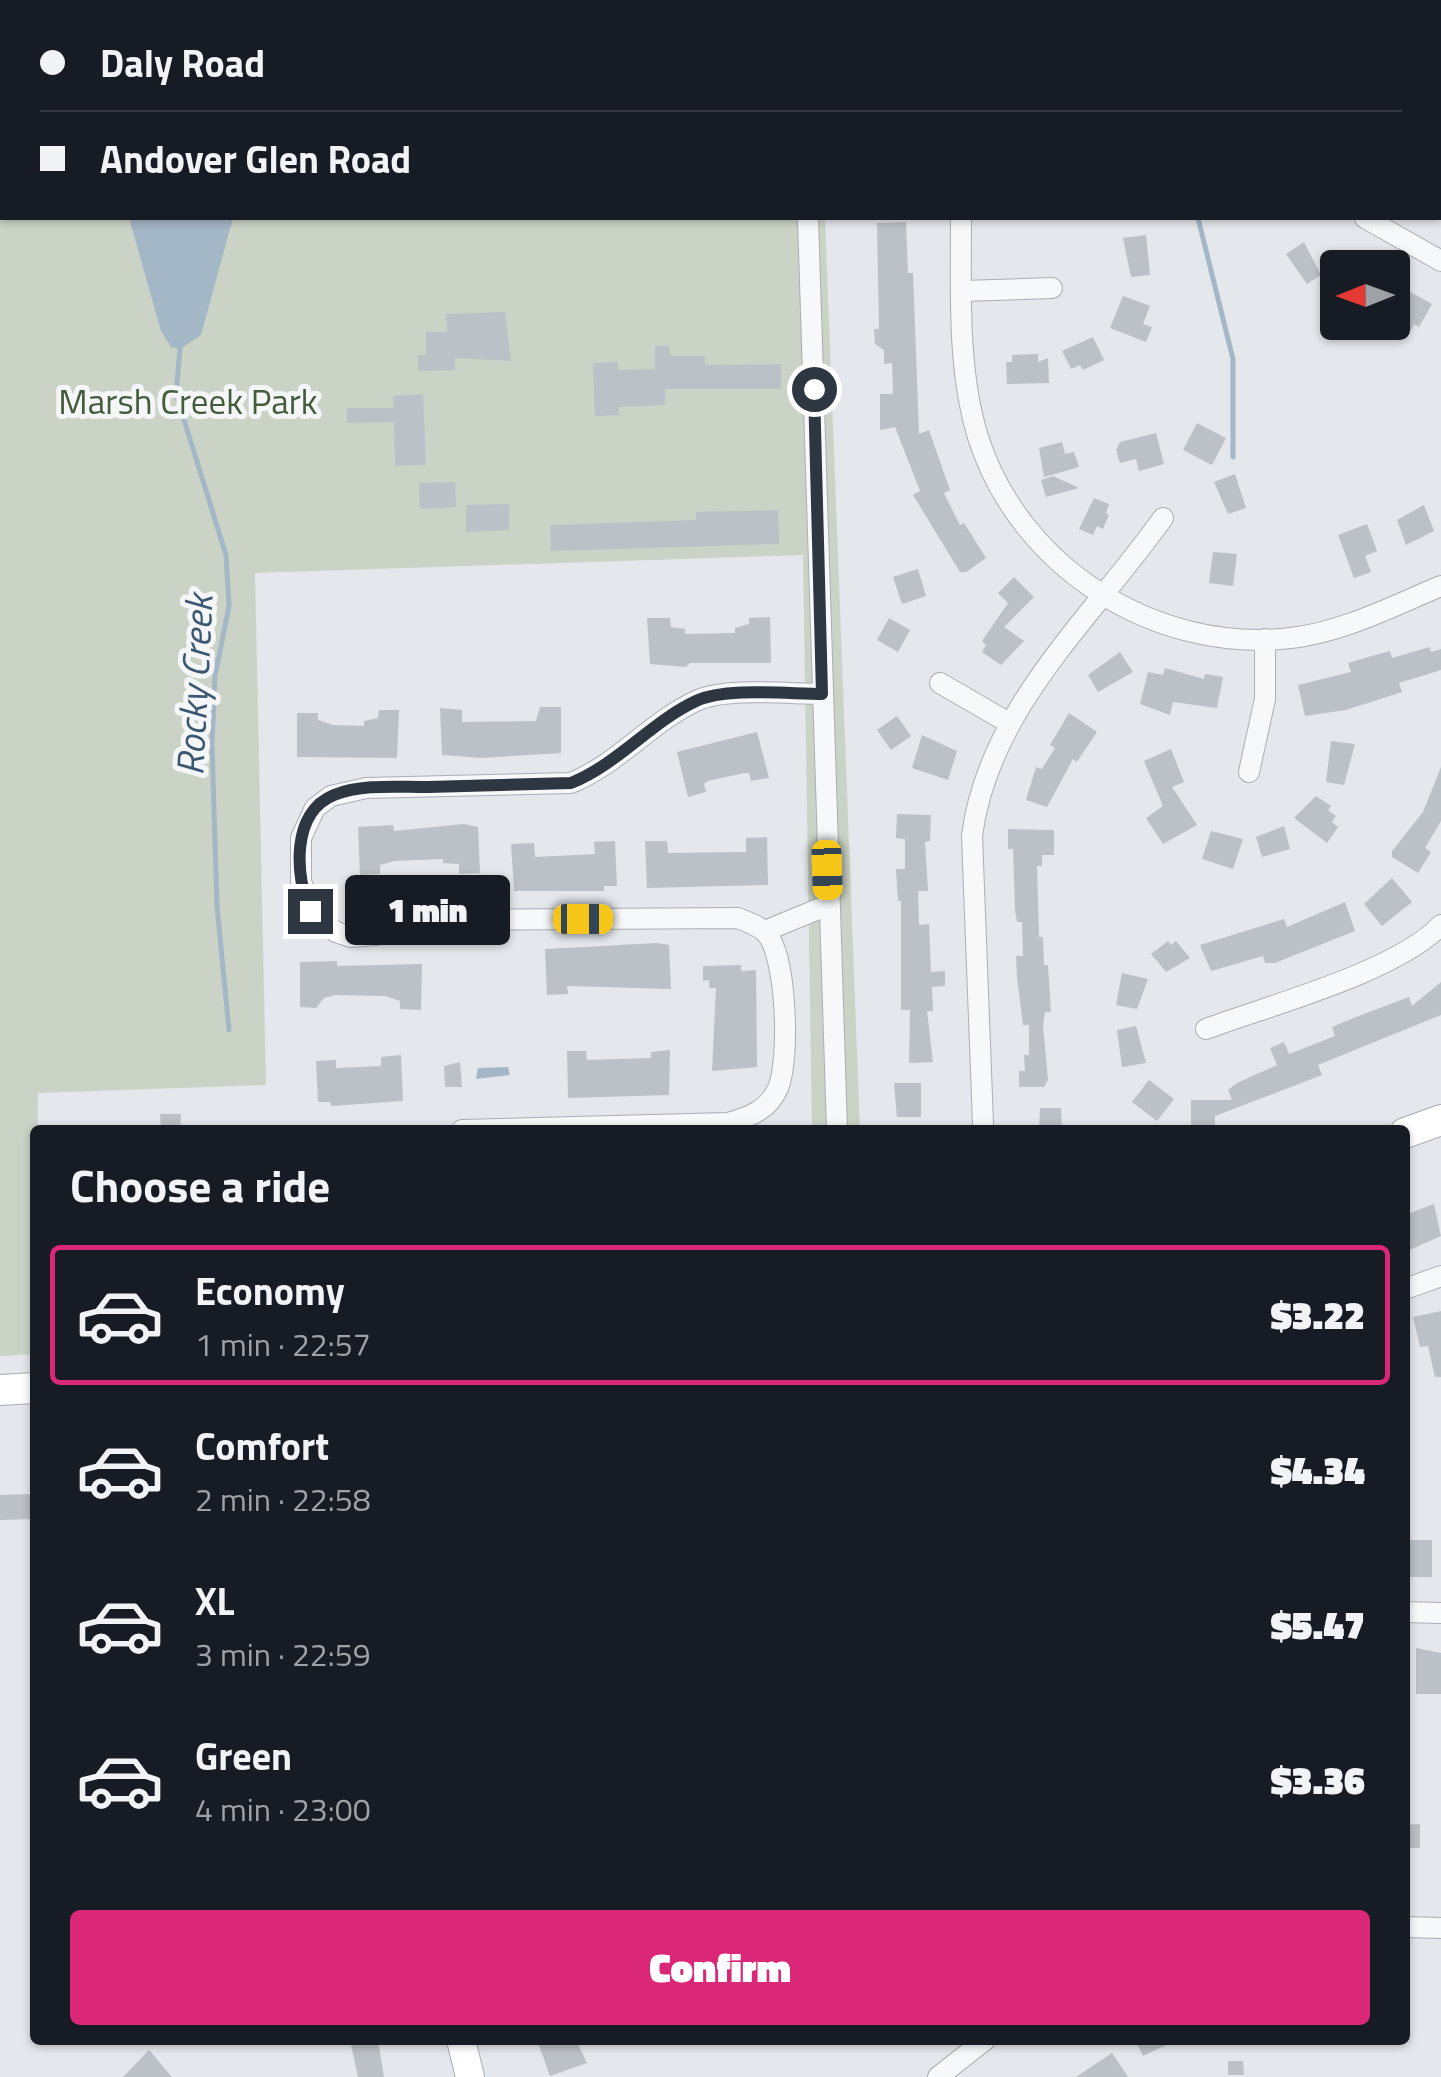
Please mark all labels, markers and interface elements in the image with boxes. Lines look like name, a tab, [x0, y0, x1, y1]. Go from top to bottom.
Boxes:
text: Daly Road	[100, 34, 265, 92]
text: Andover Glen Road	[100, 130, 411, 188]
north arrow	[1320, 250, 1410, 340]
map controls	[1320, 250, 1410, 340]
route start	[792, 367, 837, 412]
park label: Marsh Creek Park	[58, 374, 318, 428]
water label: Rocky Creek	[160, 589, 228, 777]
car	[811, 839, 843, 901]
callout: 1 min	[345, 876, 510, 946]
text: 1 min	[388, 886, 467, 934]
route end	[288, 889, 333, 934]
car	[553, 904, 613, 934]
text: Choose a ride	[70, 1151, 330, 1219]
text: Economy	[195, 1262, 345, 1320]
icon: car	[75, 1270, 165, 1360]
text: $3.22	[1271, 1286, 1365, 1344]
text: 1 min · 22:57	[195, 1320, 371, 1368]
text: Comfort	[195, 1417, 329, 1475]
icon: car	[75, 1425, 165, 1515]
text: $4.34	[1271, 1441, 1365, 1499]
text: 2 min · 22:58	[195, 1475, 371, 1523]
text: XL	[195, 1572, 235, 1630]
icon: car	[75, 1580, 165, 1670]
text: $5.47	[1271, 1596, 1365, 1654]
text: 3 min · 22:59	[195, 1630, 371, 1678]
text: Green	[195, 1727, 292, 1785]
icon: car	[75, 1735, 165, 1825]
text: $3.36	[1271, 1751, 1365, 1809]
text: 4 min · 23:00	[195, 1785, 371, 1833]
button: Confirm	[70, 1910, 1370, 2025]

